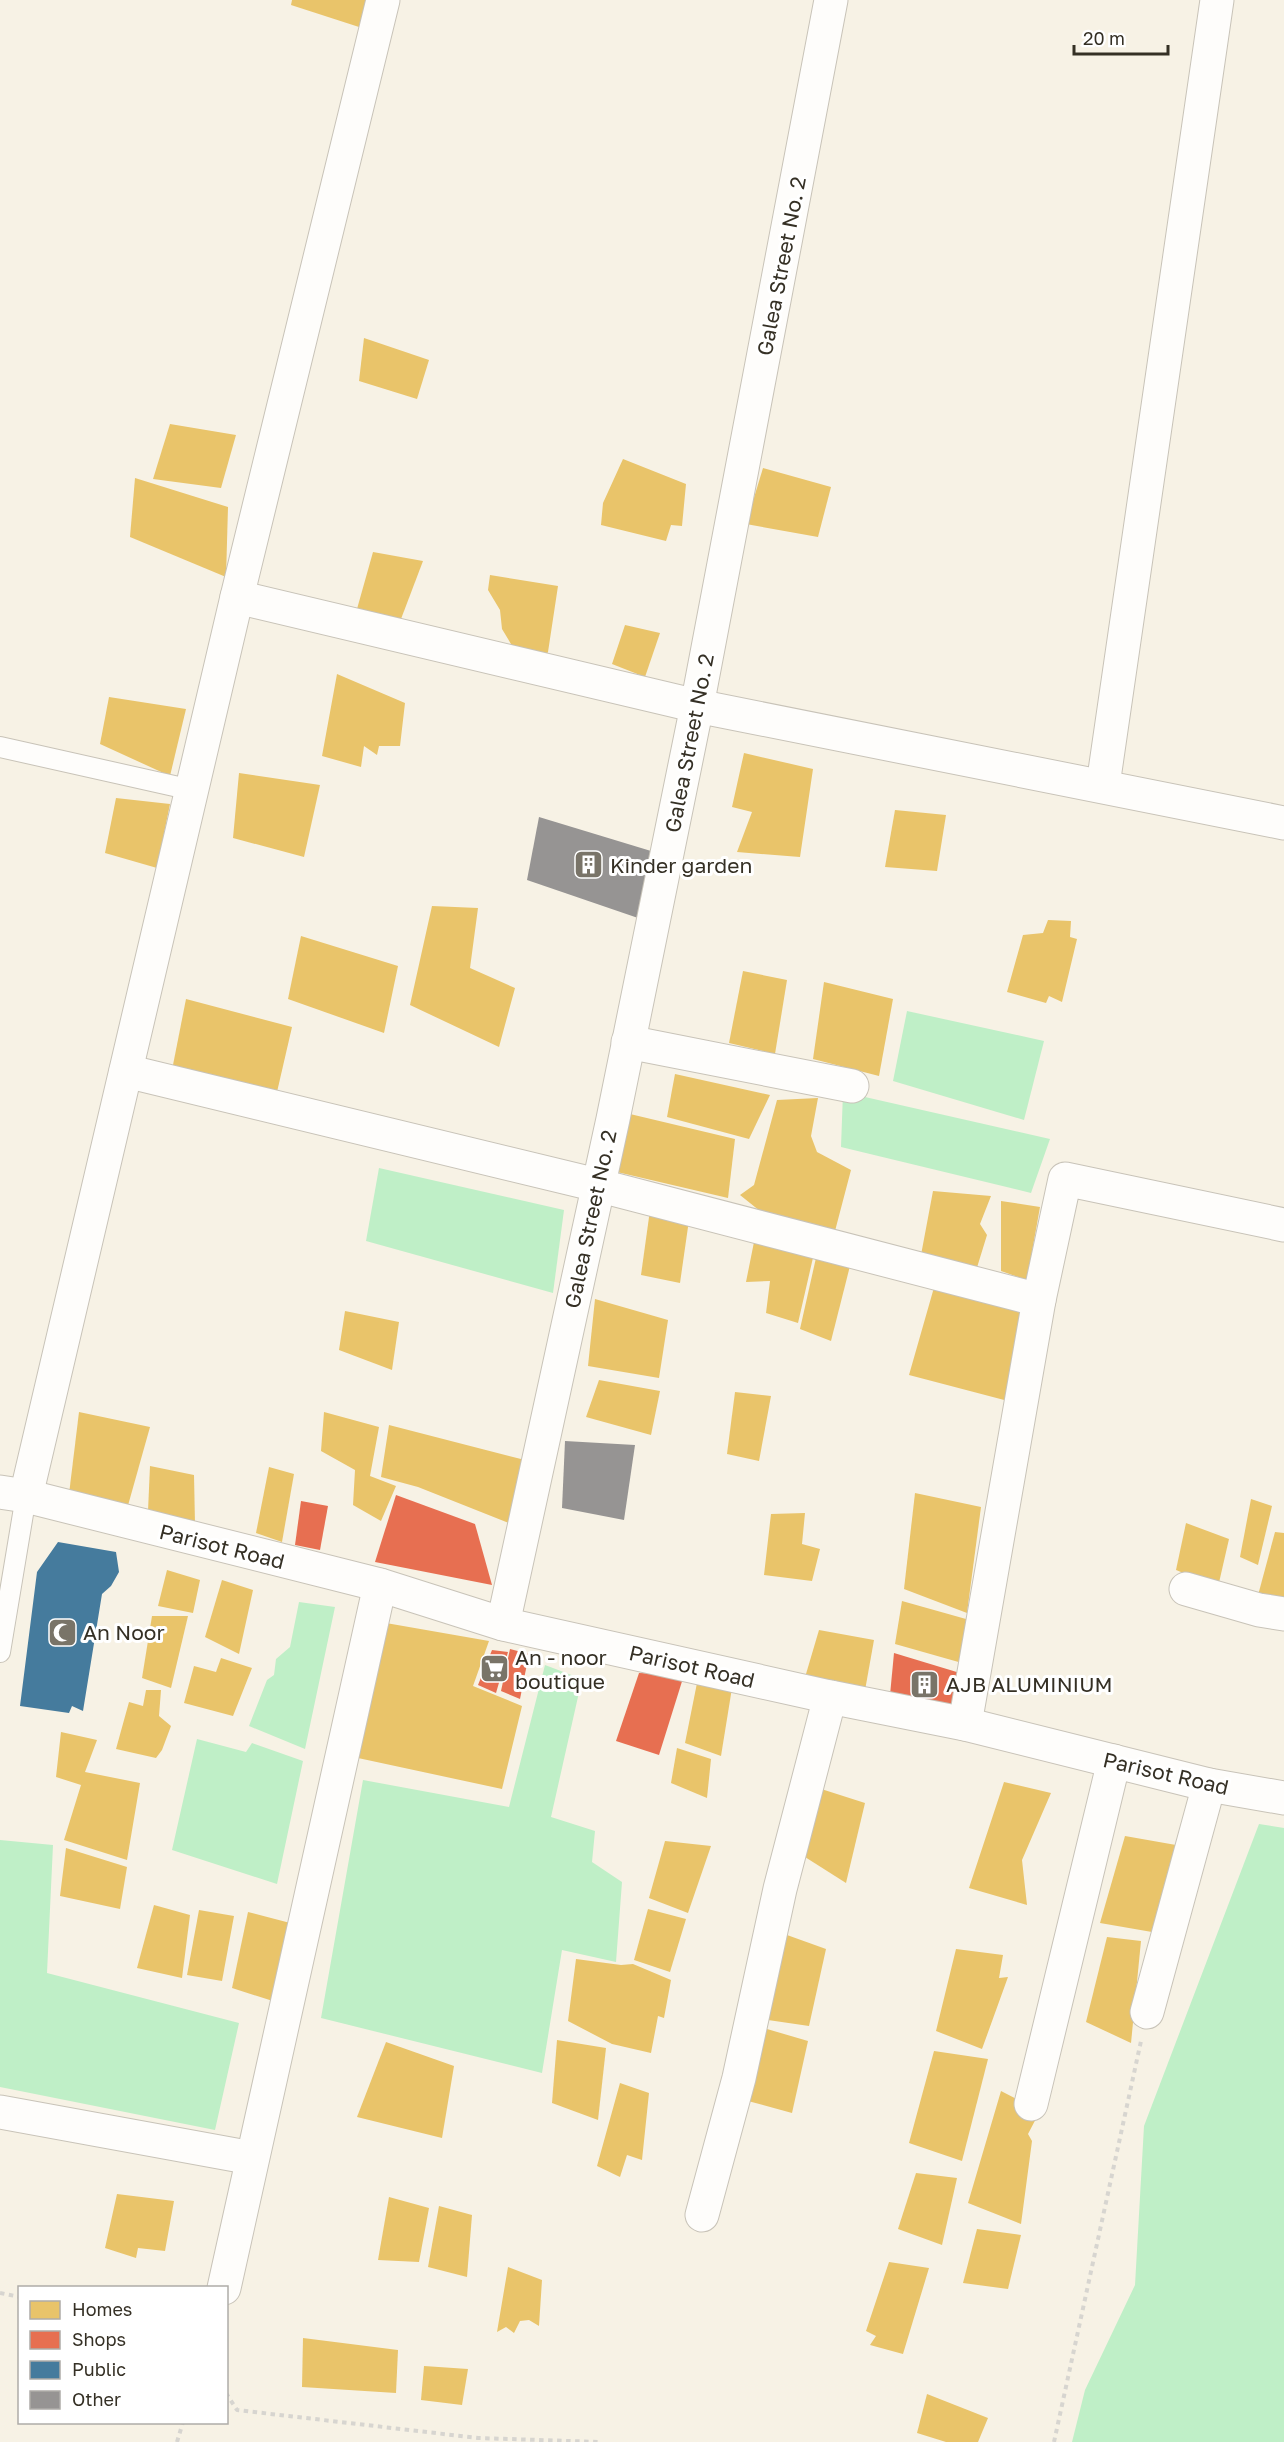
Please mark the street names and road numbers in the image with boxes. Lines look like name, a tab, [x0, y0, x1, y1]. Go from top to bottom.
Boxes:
street label: Galea Street No. 2	[751, 174, 811, 358]
street label: Galea Street No. 2	[659, 651, 719, 835]
street label: Galea Street No. 2	[558, 1127, 622, 1311]
street label: Parisot Road	[157, 1518, 287, 1574]
street label: Parisot Road	[627, 1639, 757, 1693]
street label: Parisot Road	[1101, 1746, 1231, 1800]

